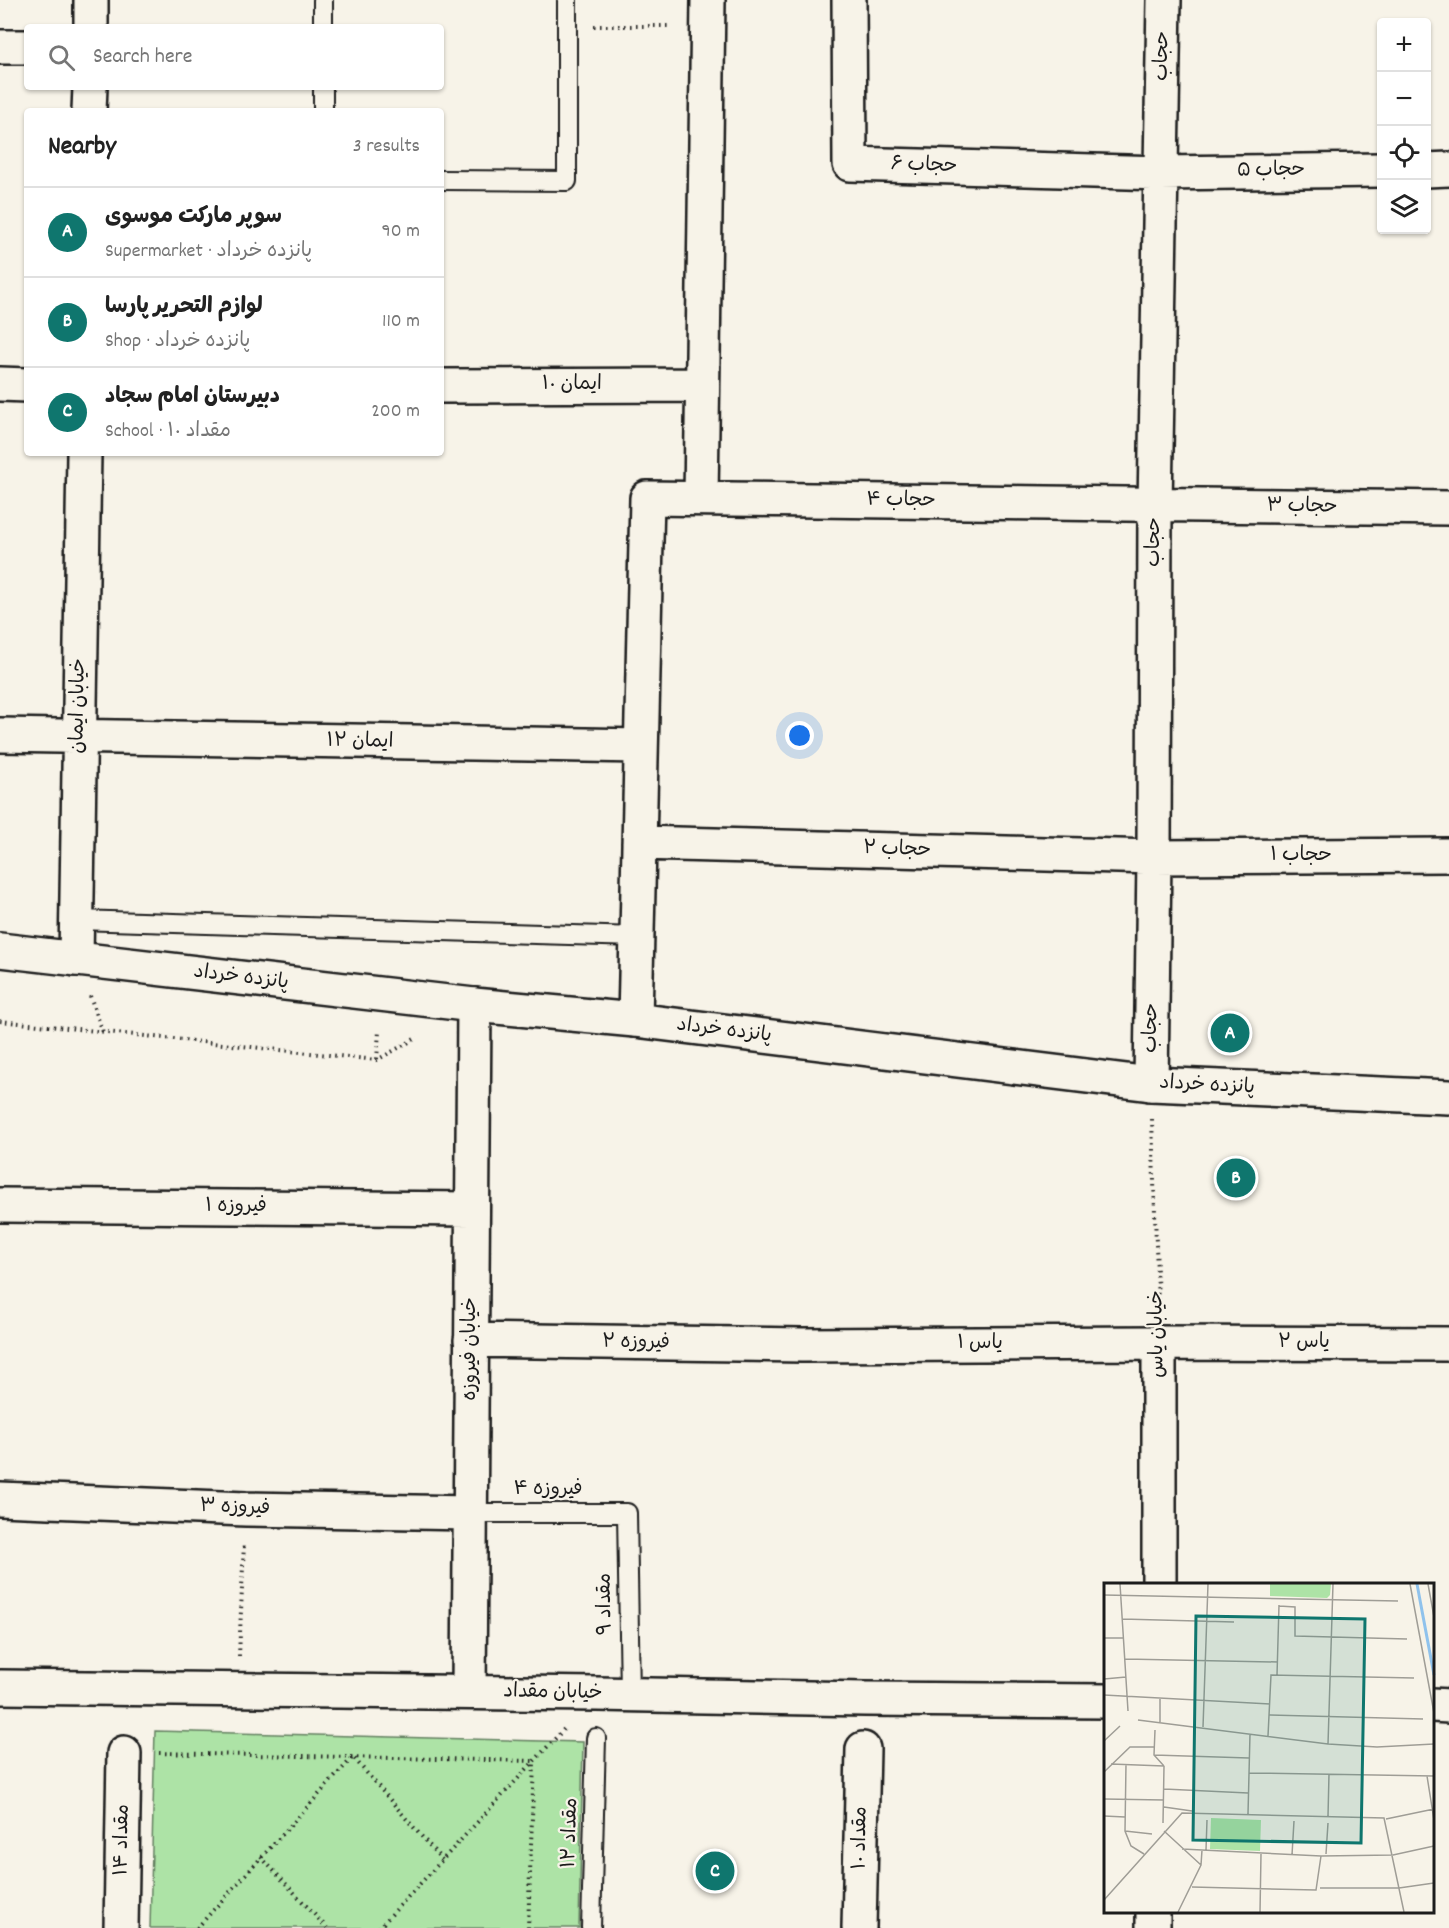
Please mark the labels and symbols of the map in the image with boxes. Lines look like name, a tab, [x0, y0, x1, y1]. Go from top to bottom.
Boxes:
street label: حجاب	[1149, 31, 1177, 81]
street label: حجاب ۶	[890, 151, 958, 181]
street label: حجاب ۵	[1237, 156, 1305, 186]
street label: ایمان ۱۰	[542, 371, 602, 399]
street label: حجاب ۴	[866, 486, 936, 516]
street label: حجاب ۳	[1266, 492, 1338, 522]
street label: حجاب	[1141, 517, 1169, 567]
street label: خیابان ایمان	[64, 658, 94, 754]
your location	[785, 721, 814, 750]
street label: ایمان ۱۲	[326, 727, 394, 757]
street label: حجاب ۲	[863, 835, 931, 865]
street label: حجاب ۱	[1270, 842, 1332, 870]
street label: پانزده خرداد	[192, 958, 290, 998]
street label: حجاب	[1138, 1003, 1166, 1053]
pin: A	[1210, 1010, 1250, 1056]
street label: پانزده خرداد	[675, 1011, 773, 1051]
street label: پانزده خرداد	[1159, 1070, 1255, 1102]
pin: B	[1216, 1156, 1256, 1200]
street label: فیروزه ۱	[205, 1193, 267, 1221]
street label: خیابان یاس	[1143, 1290, 1173, 1378]
street label: خیابان فیروزه	[457, 1297, 485, 1401]
street label: فیروزه ۲	[602, 1328, 670, 1358]
street label: یاس ۲	[1278, 1329, 1330, 1357]
street label: یاس ۱	[957, 1330, 1003, 1358]
street label: فیروزه ۴	[513, 1476, 583, 1504]
street label: فیروزه ۳	[199, 1493, 271, 1523]
street label: مقداد ۹	[591, 1573, 621, 1635]
inset map	[1104, 1583, 1434, 1913]
street label: خیابان مقداد	[503, 1678, 603, 1708]
street label: مقداد ۱۲	[556, 1797, 586, 1869]
street label: مقداد ۱۴	[108, 1804, 138, 1876]
street label: مقداد ۱۰	[846, 1806, 876, 1870]
pin: C	[696, 1848, 734, 1894]

